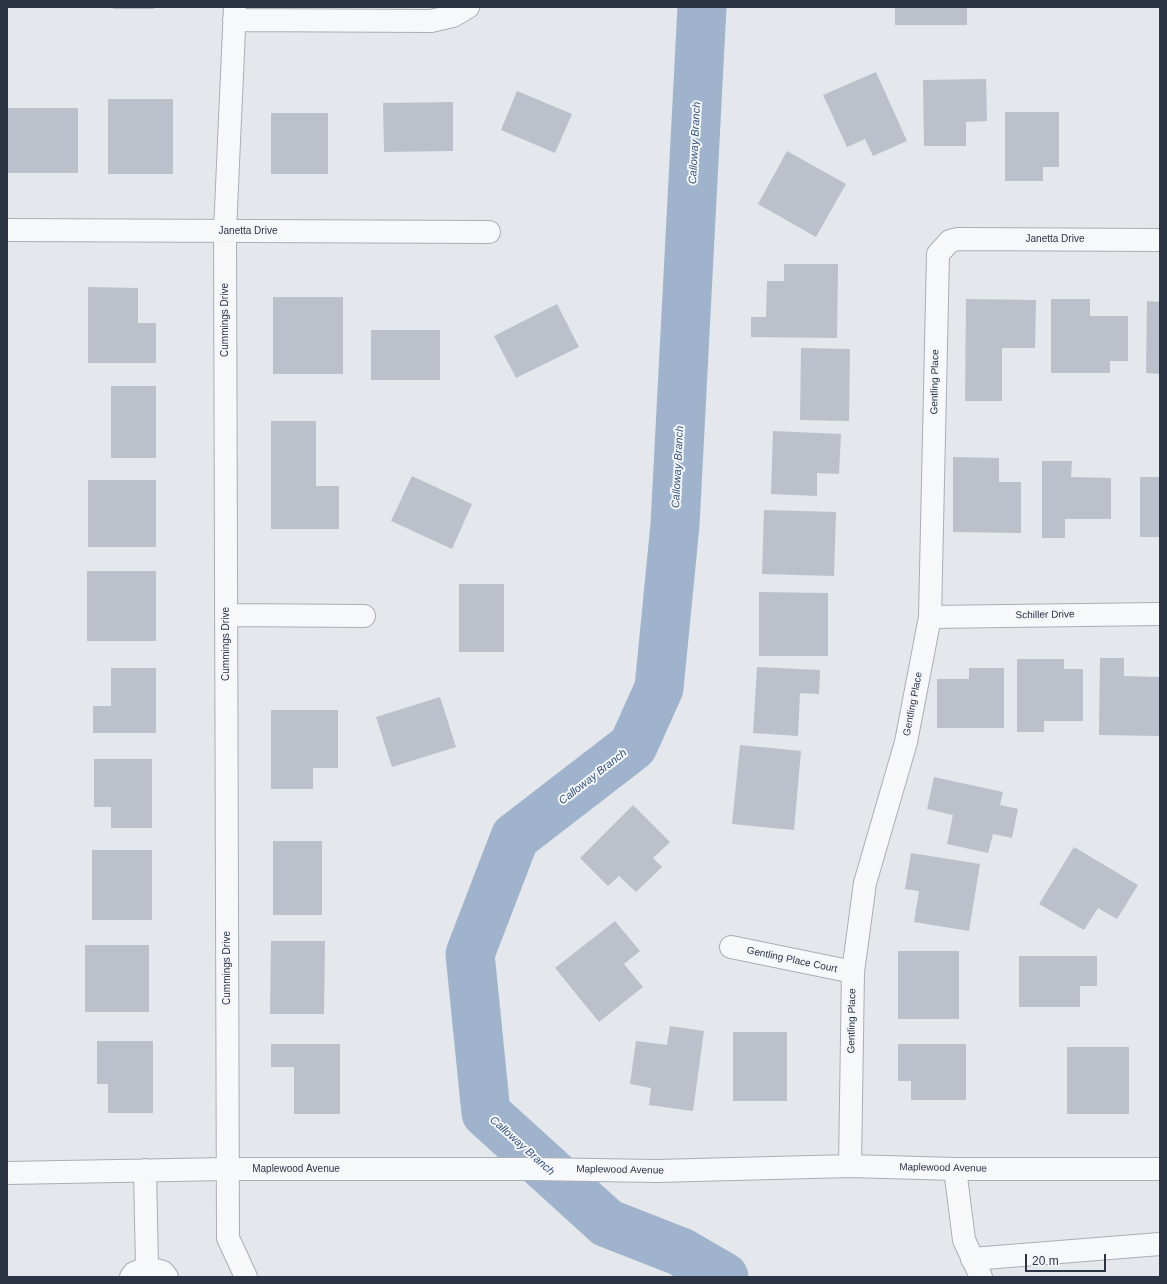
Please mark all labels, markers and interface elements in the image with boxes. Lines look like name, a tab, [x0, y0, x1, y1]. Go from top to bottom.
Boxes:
water label: Calloway Branch	[686, 101, 704, 185]
street label: Janetta Drive	[219, 225, 277, 237]
street label: Janetta Drive	[1026, 233, 1084, 245]
street label: Cummings Drive	[219, 283, 231, 357]
street label: Gentling Place	[928, 349, 942, 415]
water label: Calloway Branch	[669, 425, 687, 509]
street label: Cummings Drive	[220, 607, 232, 681]
street label: Schiller Drive	[1015, 608, 1075, 622]
street label: Gentling Place	[901, 671, 925, 737]
water label: Calloway Branch	[556, 746, 630, 808]
street label: Cummings Drive	[221, 931, 233, 1005]
street label: Gentling Place Court	[746, 945, 838, 975]
street label: Gentling Place	[845, 988, 859, 1054]
water label: Calloway Branch	[487, 1113, 557, 1179]
street label: Maplewood Avenue	[899, 1161, 987, 1175]
street label: Maplewood Avenue	[252, 1163, 340, 1175]
street label: Maplewood Avenue	[576, 1163, 664, 1177]
scale bar	[1027, 1246, 1108, 1272]
text: 20 m	[1032, 1254, 1059, 1268]

